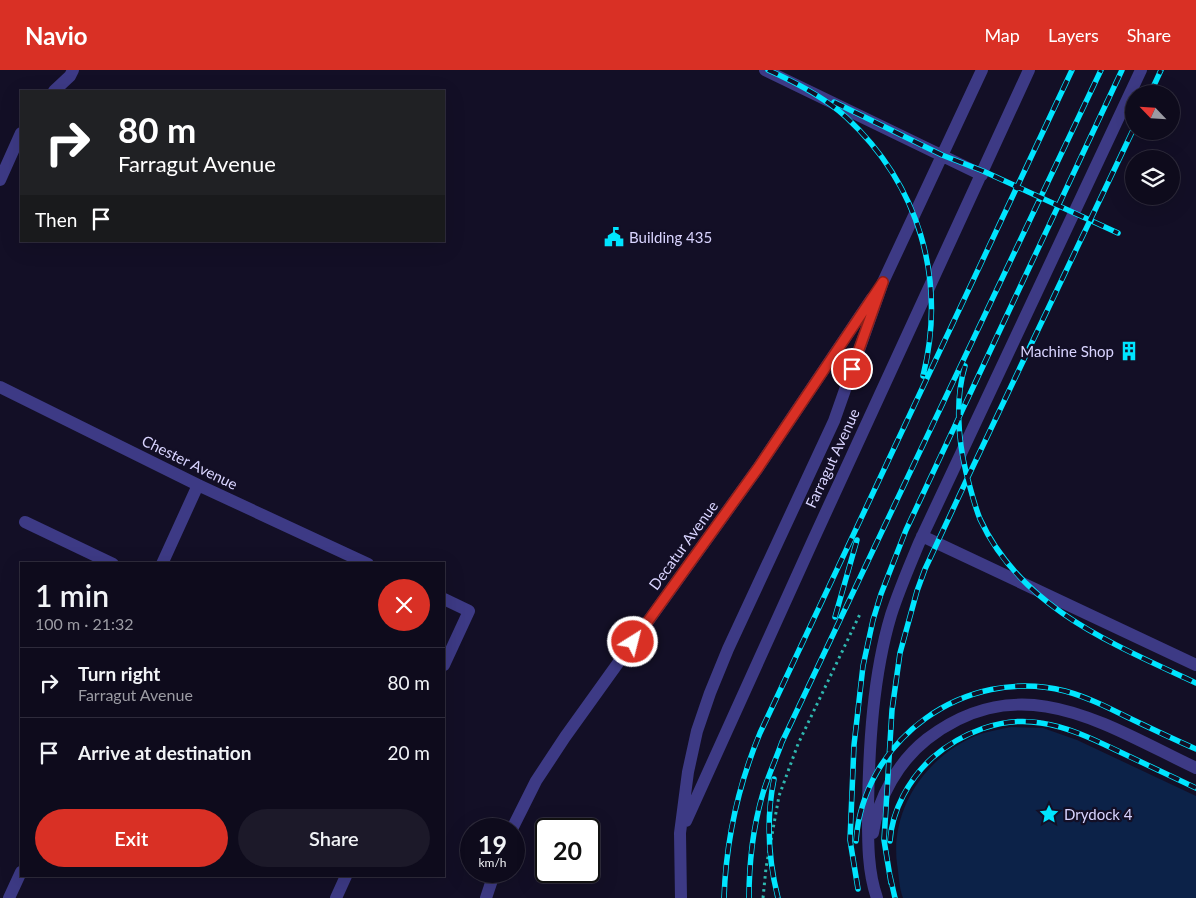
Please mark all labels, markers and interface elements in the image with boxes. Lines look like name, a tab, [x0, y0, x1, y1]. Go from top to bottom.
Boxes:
text: Navio	[25, 21, 88, 50]
text: Map	[984, 24, 1020, 46]
text: Layers	[1048, 24, 1099, 46]
text: Share	[1127, 24, 1171, 46]
north arrow	[1125, 85, 1180, 140]
map controls	[1125, 85, 1180, 205]
text: 80 m	[118, 108, 196, 150]
icon: right	[35, 110, 100, 175]
text: Farragut Avenue	[118, 150, 276, 177]
button: layers	[1125, 150, 1180, 205]
icon: arrive	[87, 205, 115, 233]
text: Then	[35, 208, 77, 231]
public building icon: Building 435	[603, 226, 625, 248]
place label: Building 435	[629, 228, 712, 246]
building icon: Machine Shop	[1118, 340, 1140, 362]
place label: Machine Shop	[1020, 342, 1114, 360]
pin	[831, 348, 873, 390]
icon: arrive	[838, 355, 866, 383]
street label: Farragut Avenue	[801, 405, 863, 511]
street label: Chester Avenue	[139, 431, 241, 493]
street label: Decatur Avenue	[645, 497, 721, 593]
text: 1 min	[35, 577, 109, 613]
button: close	[378, 579, 430, 631]
text: 100 m · 21:32	[35, 614, 134, 633]
position arrow	[606, 615, 658, 667]
text: Turn right	[78, 662, 160, 685]
icon: right	[35, 669, 63, 697]
text: 80 m	[387, 671, 430, 694]
text: Farragut Avenue	[78, 685, 193, 704]
icon: arrive	[35, 739, 63, 767]
text: Arrive at destination	[78, 741, 251, 764]
text: 20 m	[387, 741, 430, 764]
place icon: Drydock 4	[1038, 803, 1060, 825]
place label: Drydock 4	[1064, 805, 1133, 823]
button: Exit	[35, 809, 228, 867]
button: Share	[238, 809, 430, 867]
speed limit sign: 20	[535, 818, 600, 883]
text: 19	[478, 829, 507, 859]
text: km/h	[478, 855, 507, 870]

